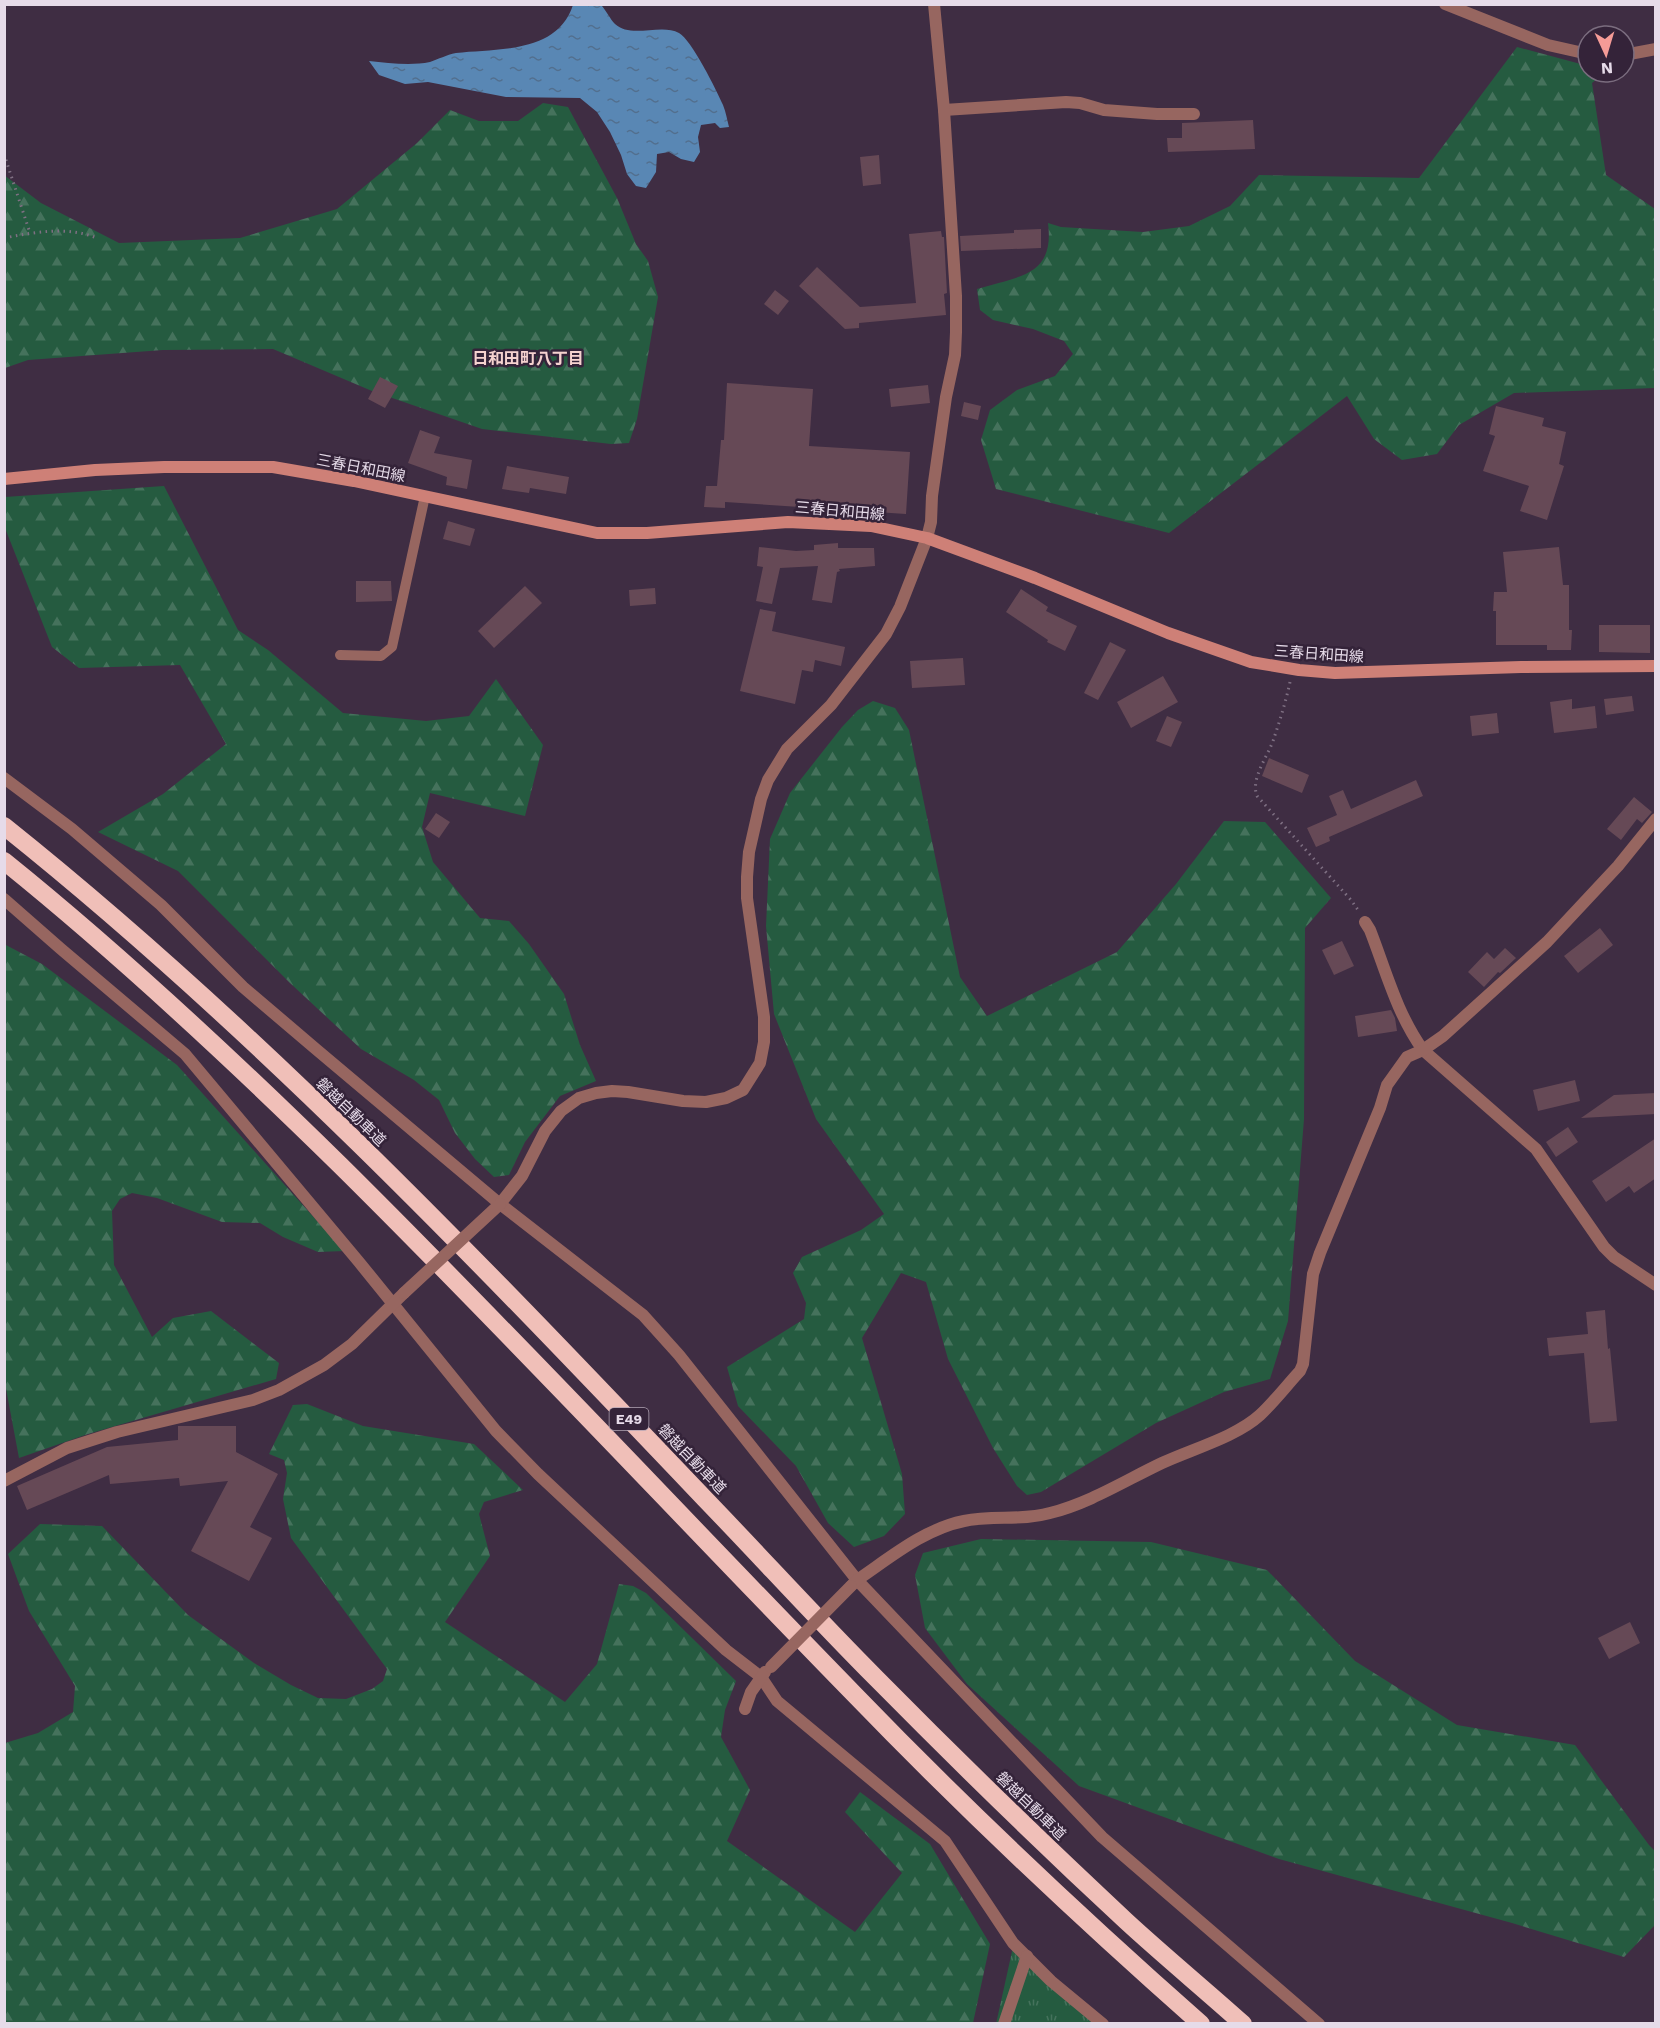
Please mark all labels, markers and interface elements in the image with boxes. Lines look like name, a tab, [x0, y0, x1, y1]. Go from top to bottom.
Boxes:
north arrow	[1576, 24, 1636, 84]
text: N	[1600, 59, 1614, 78]
district label: 日和田町八丁目	[472, 349, 584, 368]
street label: 三春日和田線	[315, 451, 407, 485]
street label: 三春日和田線	[794, 498, 886, 524]
street label: 三春日和田線	[1273, 642, 1365, 666]
street label: 磐越自動車道	[312, 1074, 390, 1150]
road number: E49	[610, 1408, 648, 1430]
street label: 磐越自動車道	[654, 1420, 730, 1498]
street label: 磐越自動車道	[992, 1768, 1070, 1844]

